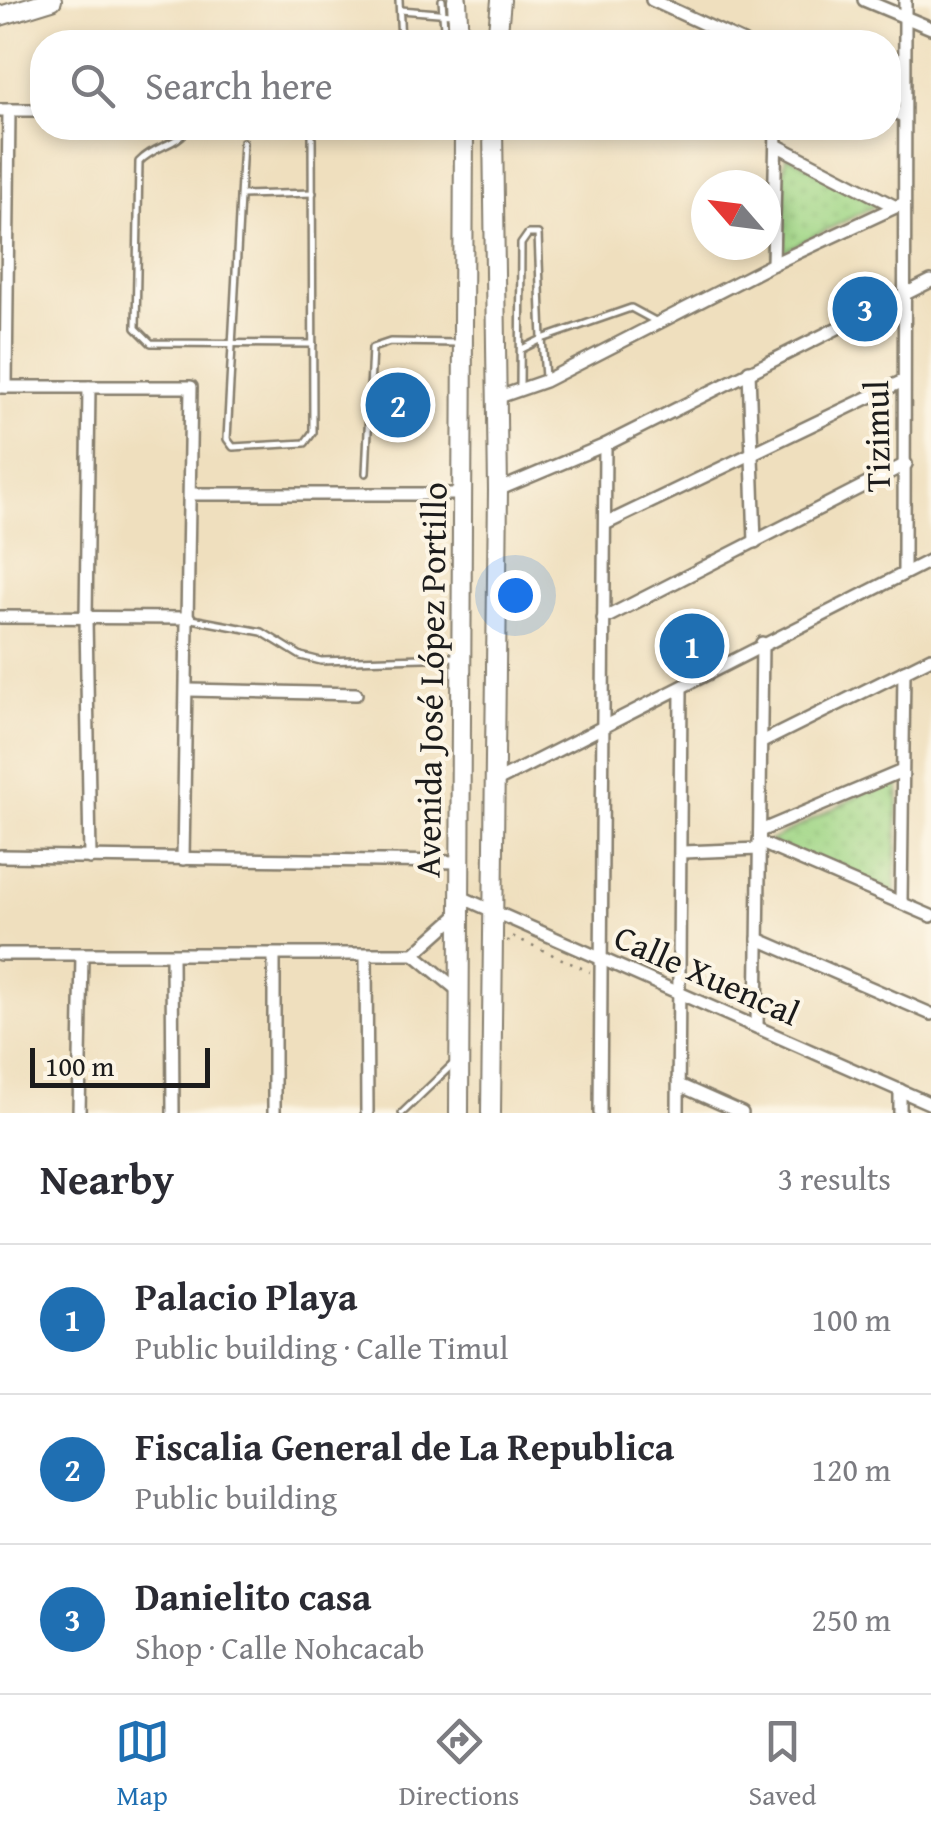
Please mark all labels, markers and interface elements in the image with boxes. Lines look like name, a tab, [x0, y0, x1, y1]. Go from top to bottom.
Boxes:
search box	[30, 30, 901, 140]
text: Search here	[145, 57, 333, 113]
icon: search	[65, 58, 120, 113]
north arrow	[691, 170, 781, 260]
pin: 3	[832, 272, 898, 346]
pin: 2	[366, 368, 430, 442]
street label: Tizimul	[850, 379, 903, 492]
street label: Avenida José López Portillo	[402, 482, 459, 878]
your location	[490, 570, 541, 621]
pin: 1	[660, 608, 724, 684]
street label: Calle Xuencal	[606, 911, 808, 1038]
scale bar	[30, 1043, 210, 1088]
text: 100 m	[45, 1045, 114, 1086]
text: Nearby	[40, 1148, 174, 1209]
text: 3 results	[778, 1155, 891, 1202]
text: Palacio Playa	[135, 1268, 358, 1324]
text: 1	[64, 1296, 81, 1343]
text: 100 m	[812, 1296, 891, 1343]
text: Public building · Calle Timul	[135, 1324, 508, 1371]
text: Fiscalia General de La Republica	[135, 1418, 674, 1474]
text: 2	[64, 1446, 81, 1493]
text: 120 m	[812, 1446, 891, 1493]
text: Public building	[135, 1474, 337, 1521]
text: Danielito casa	[135, 1568, 372, 1624]
text: 3	[64, 1596, 81, 1643]
text: 250 m	[812, 1596, 891, 1643]
text: Shop · Calle Nohcacab	[135, 1624, 425, 1671]
tab: Map	[115, 1714, 170, 1815]
tab: Directions	[399, 1714, 519, 1815]
tab: Saved	[749, 1714, 816, 1815]

